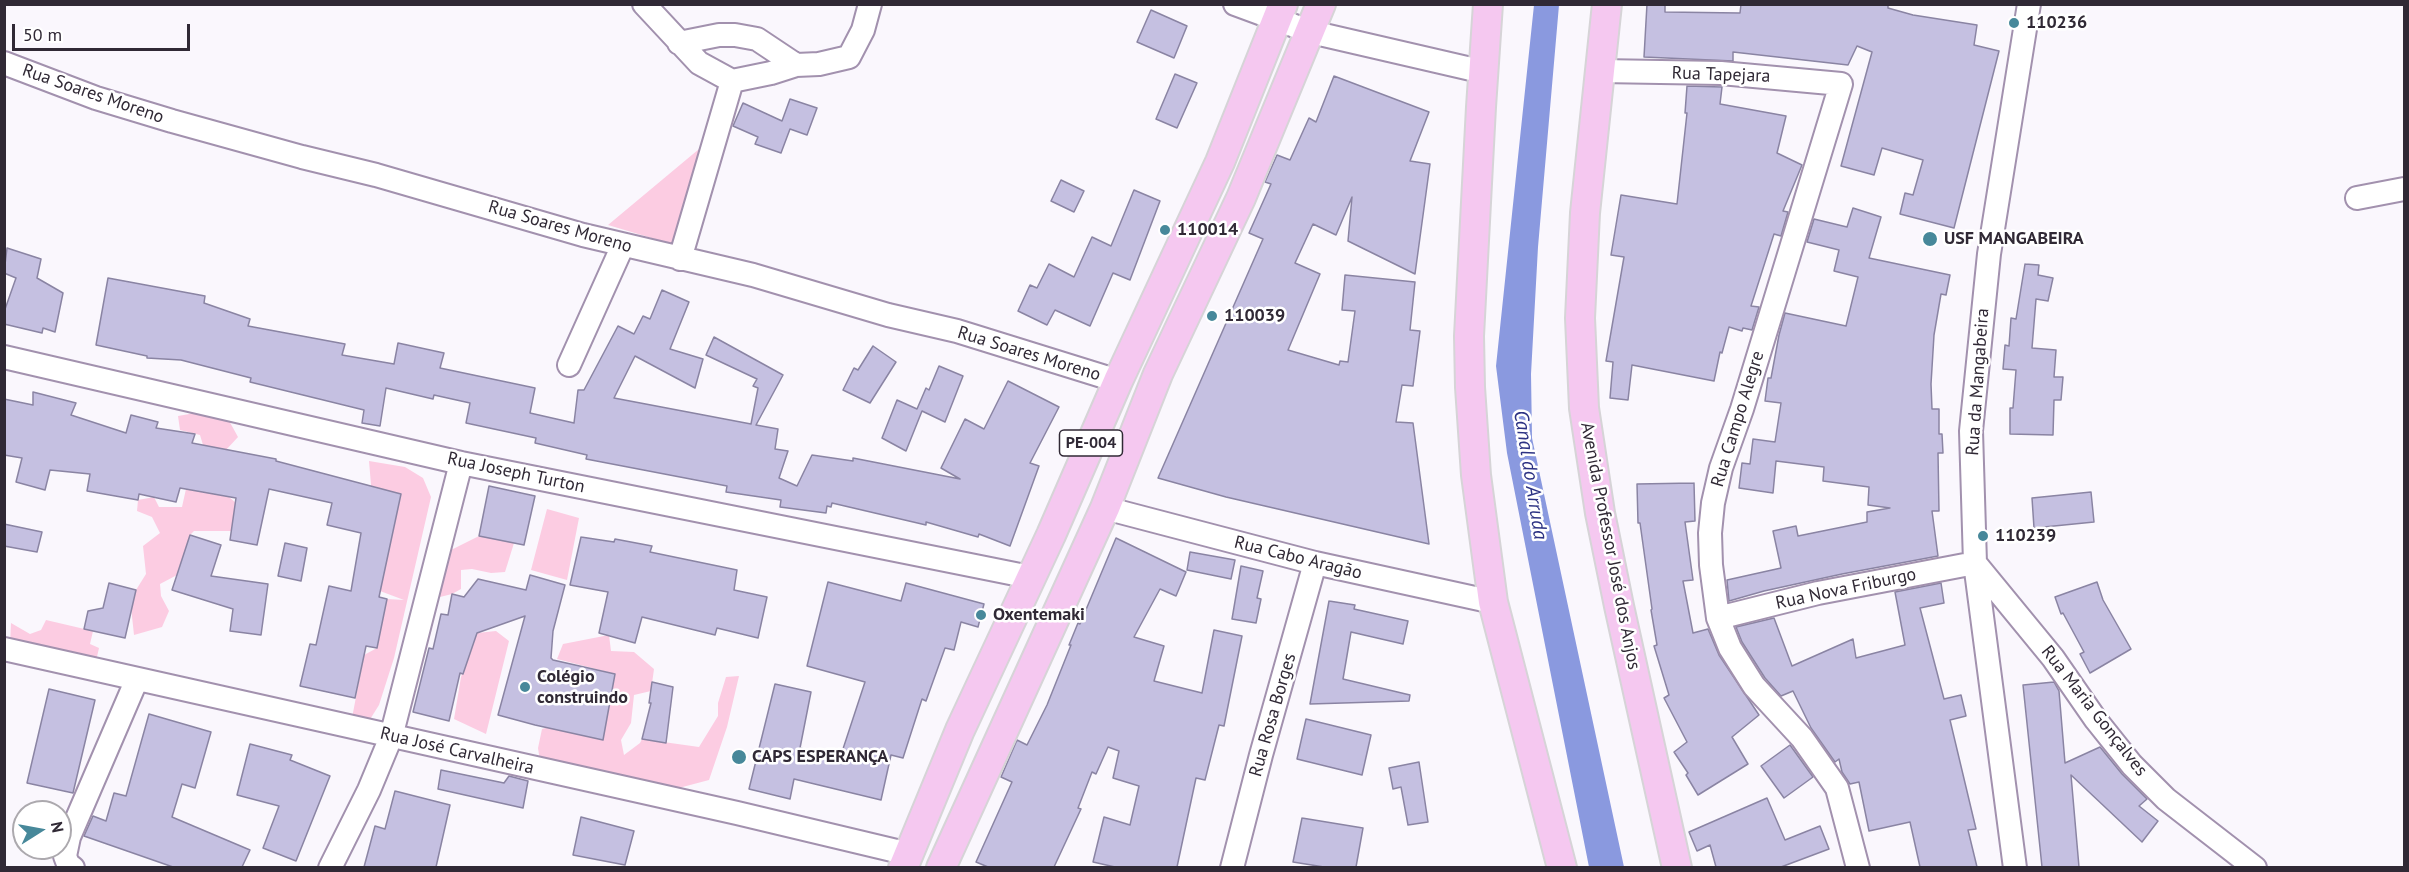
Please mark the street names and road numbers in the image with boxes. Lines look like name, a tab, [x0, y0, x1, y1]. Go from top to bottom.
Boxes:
street label: Rua Soares Moreno	[19, 60, 167, 128]
street label: Rua Tapejara	[1671, 62, 1771, 88]
street label: Rua Soares Moreno	[486, 196, 634, 258]
street label: Rua da Mangabeira	[1962, 308, 1994, 456]
street label: Rua Soares Moreno	[955, 322, 1103, 386]
street label: Rua Campo Alegre	[1707, 348, 1769, 490]
street label: Avenida Professor José dos Anjos	[1575, 420, 1645, 672]
road number: PE-004	[1060, 430, 1122, 456]
street label: Rua Joseph Turton	[445, 448, 587, 498]
street label: Rua Cabo Aragão	[1232, 532, 1364, 584]
street label: Rua Nova Friburgo	[1774, 564, 1918, 614]
street label: Rua Maria Gonçalves	[2036, 641, 2152, 781]
street label: Rua Rosa Borges	[1245, 651, 1301, 779]
street label: Rua José Carvalheira	[378, 723, 536, 779]

